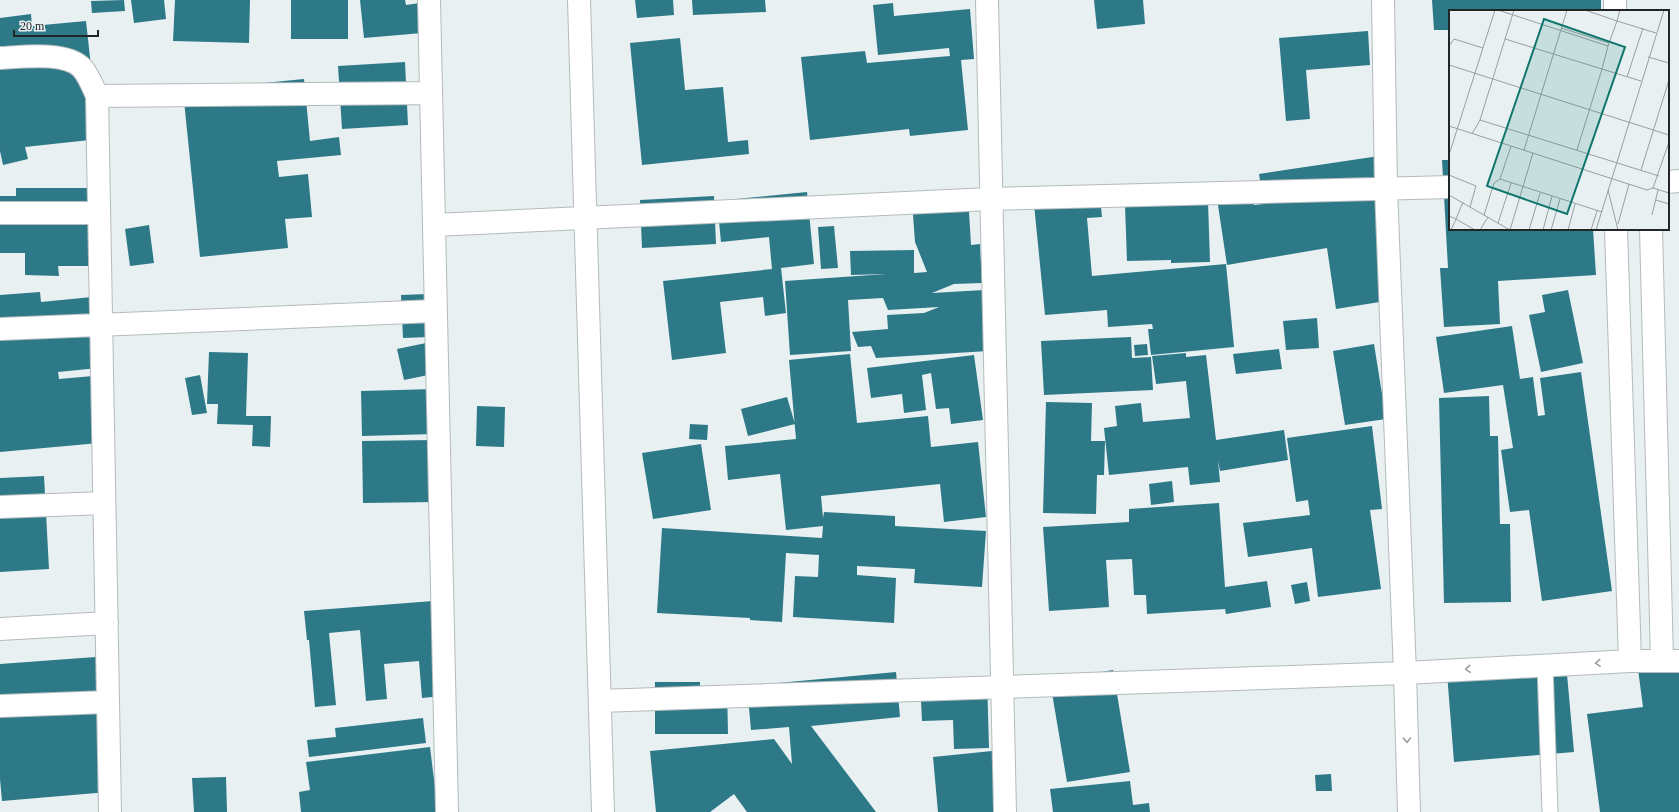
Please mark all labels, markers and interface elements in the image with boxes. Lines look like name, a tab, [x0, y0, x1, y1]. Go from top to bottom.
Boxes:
inset map	[1449, 10, 1669, 230]
scale bar	[14, 12, 98, 38]
text: 20 m	[20, 19, 45, 33]
one-way arrow	[1595, 658, 1601, 667]
one-way arrow	[1465, 665, 1471, 674]
one-way arrow	[1403, 737, 1412, 743]

